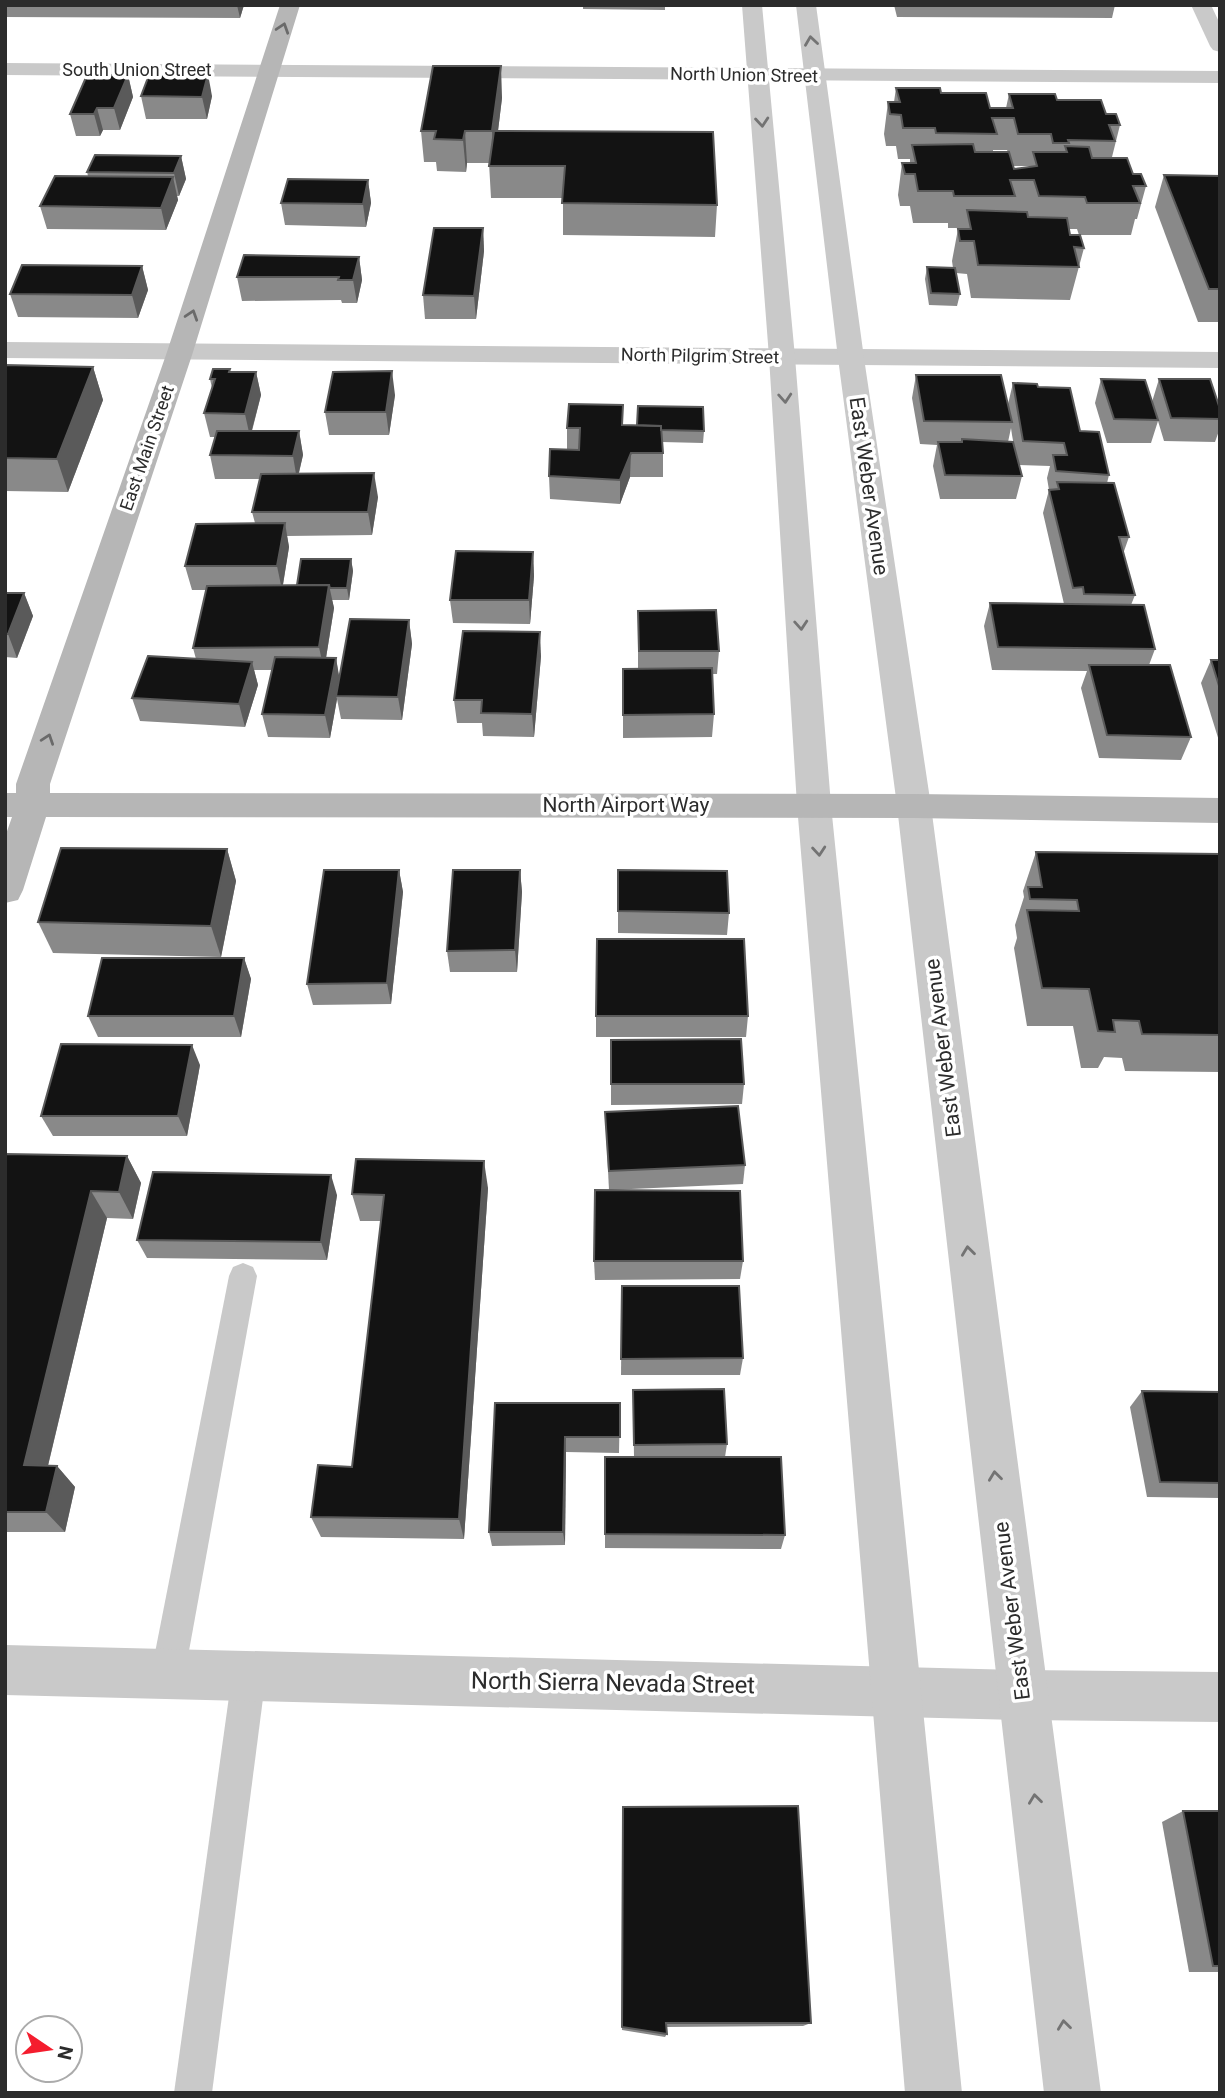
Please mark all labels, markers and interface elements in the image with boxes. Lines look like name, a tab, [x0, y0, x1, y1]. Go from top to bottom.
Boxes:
one-way arrow	[275, 23, 289, 35]
one-way arrow	[803, 35, 818, 46]
street label: South Union Street	[62, 59, 212, 80]
street label: North Union Street	[670, 63, 818, 86]
one-way arrow	[754, 117, 769, 128]
one-way arrow	[184, 309, 198, 322]
street label: North Pilgrim Street	[621, 344, 779, 367]
street label: East Main Street	[115, 382, 178, 513]
one-way arrow	[777, 392, 792, 403]
street label: East Weber Avenue	[845, 395, 893, 577]
one-way arrow	[793, 619, 808, 630]
one-way arrow	[40, 734, 54, 746]
street label: North Airport Way	[542, 793, 710, 817]
one-way arrow	[811, 846, 826, 857]
street label: East Weber Avenue	[920, 957, 966, 1139]
one-way arrow	[960, 1245, 975, 1256]
one-way arrow	[988, 1471, 1003, 1482]
street label: East Weber Avenue	[989, 1520, 1035, 1702]
street label: North Sierra Nevada Street	[471, 1667, 755, 1699]
one-way arrow	[1028, 1794, 1043, 1805]
north arrow	[14, 2014, 84, 2084]
one-way arrow	[1057, 2019, 1072, 2031]
text: N	[52, 2044, 78, 2062]

